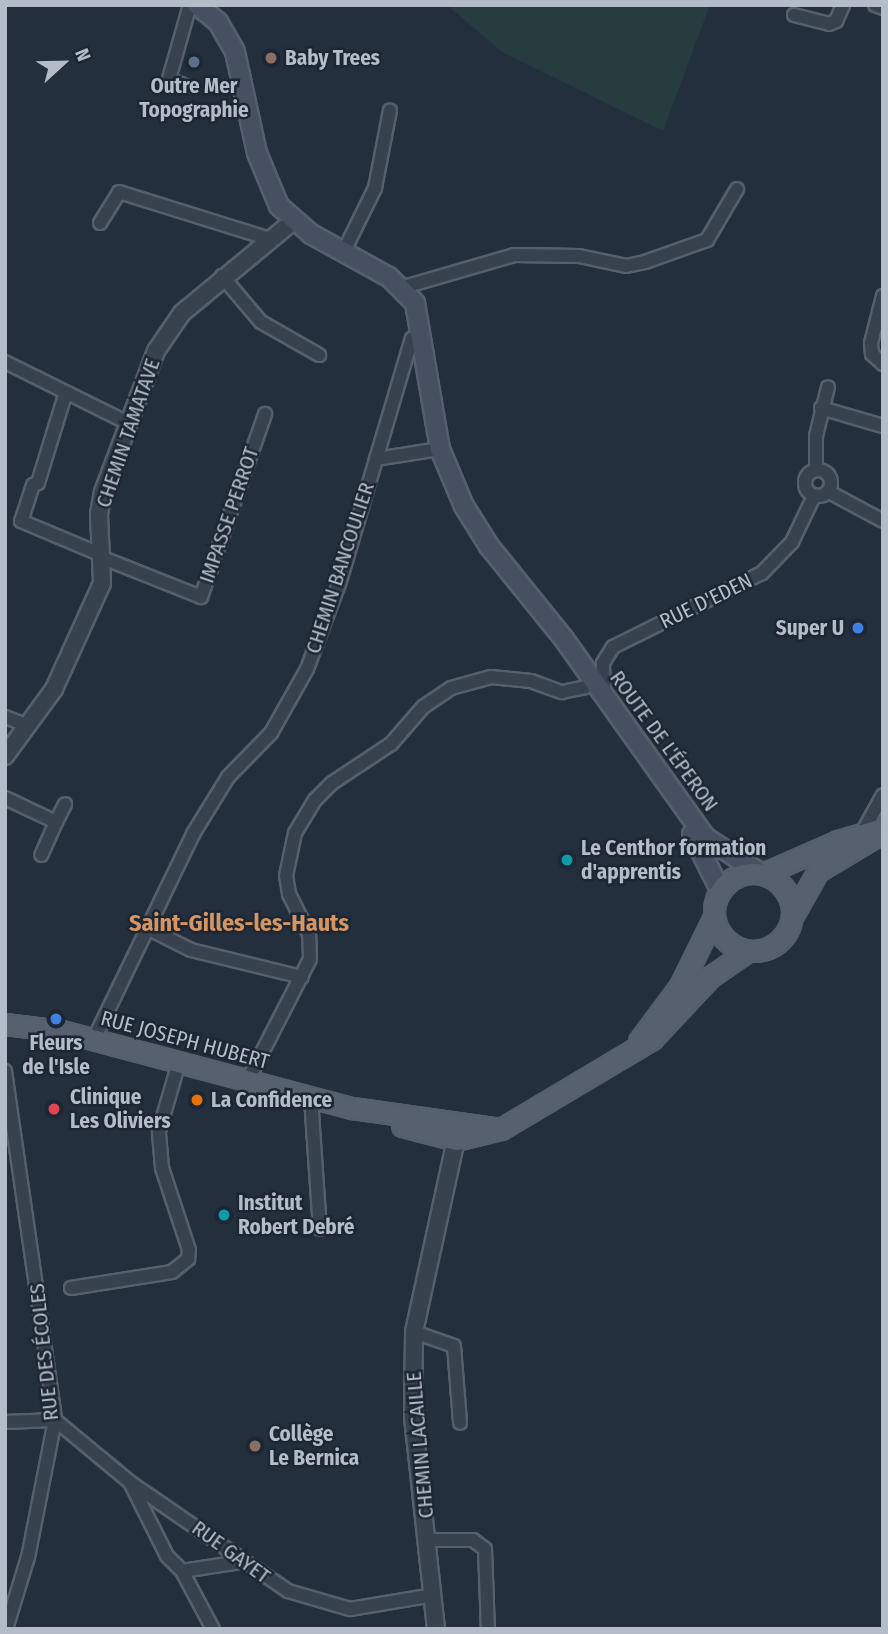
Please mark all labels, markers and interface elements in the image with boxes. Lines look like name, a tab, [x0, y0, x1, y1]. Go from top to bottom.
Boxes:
north arrow	[28, 28, 98, 98]
text: N	[70, 45, 96, 65]
place label: Baby Trees	[285, 45, 380, 71]
marker: Baby Trees	[263, 50, 279, 66]
marker: Outre Mer Topographie	[186, 54, 202, 70]
place label: Outre Mer Topographie	[139, 73, 249, 123]
street label: CHEMIN TAMATAVE	[91, 355, 165, 511]
street label: IMPASSE PERROT	[194, 444, 264, 586]
street label: CHEMIN BANCOULIER	[300, 479, 380, 657]
street label: RUE D'EDEN	[656, 568, 756, 634]
place label: Super U	[776, 615, 844, 641]
marker: Super U	[850, 620, 866, 636]
street label: ROUTE DE L'ÉPERON	[605, 666, 723, 816]
place label: Le Centhor formation d'apprentis	[581, 835, 766, 885]
marker: Le Centhor formation d'apprentis	[559, 852, 575, 868]
district label: Saint-Gilles-les-Hauts	[129, 910, 349, 938]
street label: RUE JOSEPH HUBERT	[98, 1005, 272, 1075]
marker: Fleurs de l'Isle	[48, 1011, 64, 1027]
place label: Fleurs de l'Isle	[22, 1030, 90, 1080]
place label: Clinique Les Oliviers	[70, 1084, 171, 1134]
place label: La Confidence	[211, 1087, 332, 1113]
marker: La Confidence	[189, 1092, 205, 1108]
marker: Clinique Les Oliviers	[44, 1099, 64, 1119]
place label: Institut Robert Debré	[238, 1190, 354, 1240]
marker: Institut Robert Debré	[216, 1207, 232, 1223]
street label: RUE DES ÉCOLES	[24, 1282, 64, 1422]
street label: CHEMIN LACAILLE	[401, 1371, 439, 1519]
place label: Collège Le Bernica	[269, 1421, 359, 1471]
marker: Collège Le Bernica	[247, 1438, 263, 1454]
street label: RUE GAYET	[187, 1515, 275, 1589]

